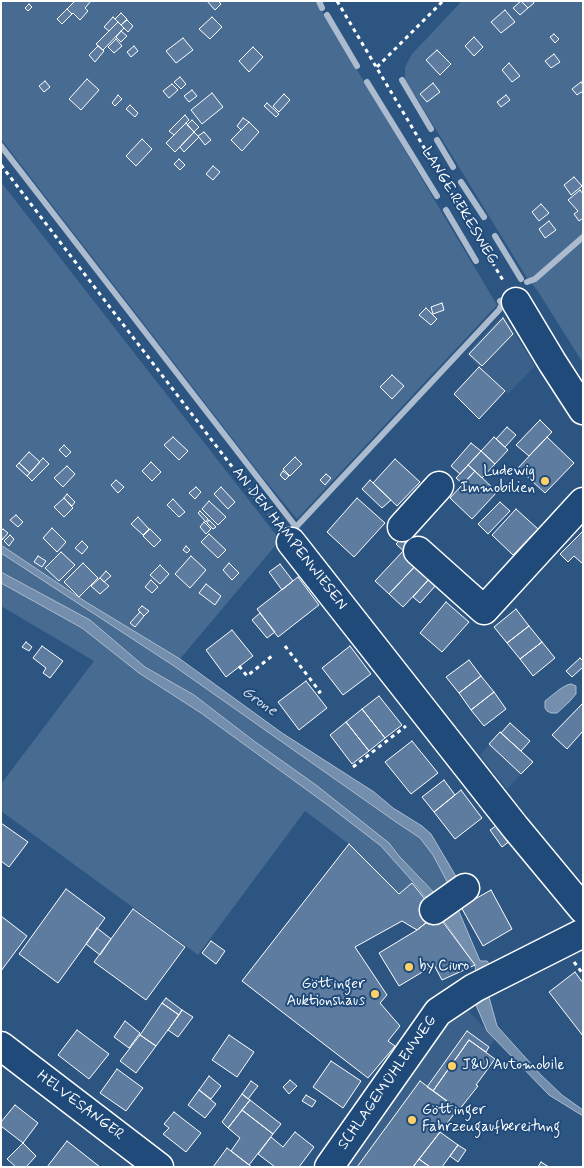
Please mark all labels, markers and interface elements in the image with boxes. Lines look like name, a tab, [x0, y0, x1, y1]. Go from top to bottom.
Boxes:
street label: LANGE REKESWEG	[417, 144, 501, 268]
place label: Ludewig Immobilien	[460, 463, 535, 498]
street label: AN DEN HAMPENWIESEN	[228, 464, 350, 614]
marker: Ludewig Immobilien	[539, 475, 551, 487]
water label: Grone	[237, 683, 281, 721]
place label: by Ciuro	[419, 958, 469, 976]
marker: by Ciuro	[403, 961, 415, 973]
place label: Göttinger Auktionshaus	[286, 976, 365, 1011]
marker: Göttinger Auktionshaus	[369, 988, 381, 1000]
street label: SCHLAGEMÜHLENWEG	[335, 1012, 441, 1154]
place label: J&U Automobile	[462, 1057, 565, 1075]
marker: J&U Automobile	[446, 1060, 458, 1072]
street label: HELVESANGER	[33, 1067, 127, 1145]
place label: Göttinger Fahrzeugaufbereitung	[422, 1102, 560, 1137]
marker: Göttinger Fahrzeugaufbereitung	[406, 1114, 418, 1126]

